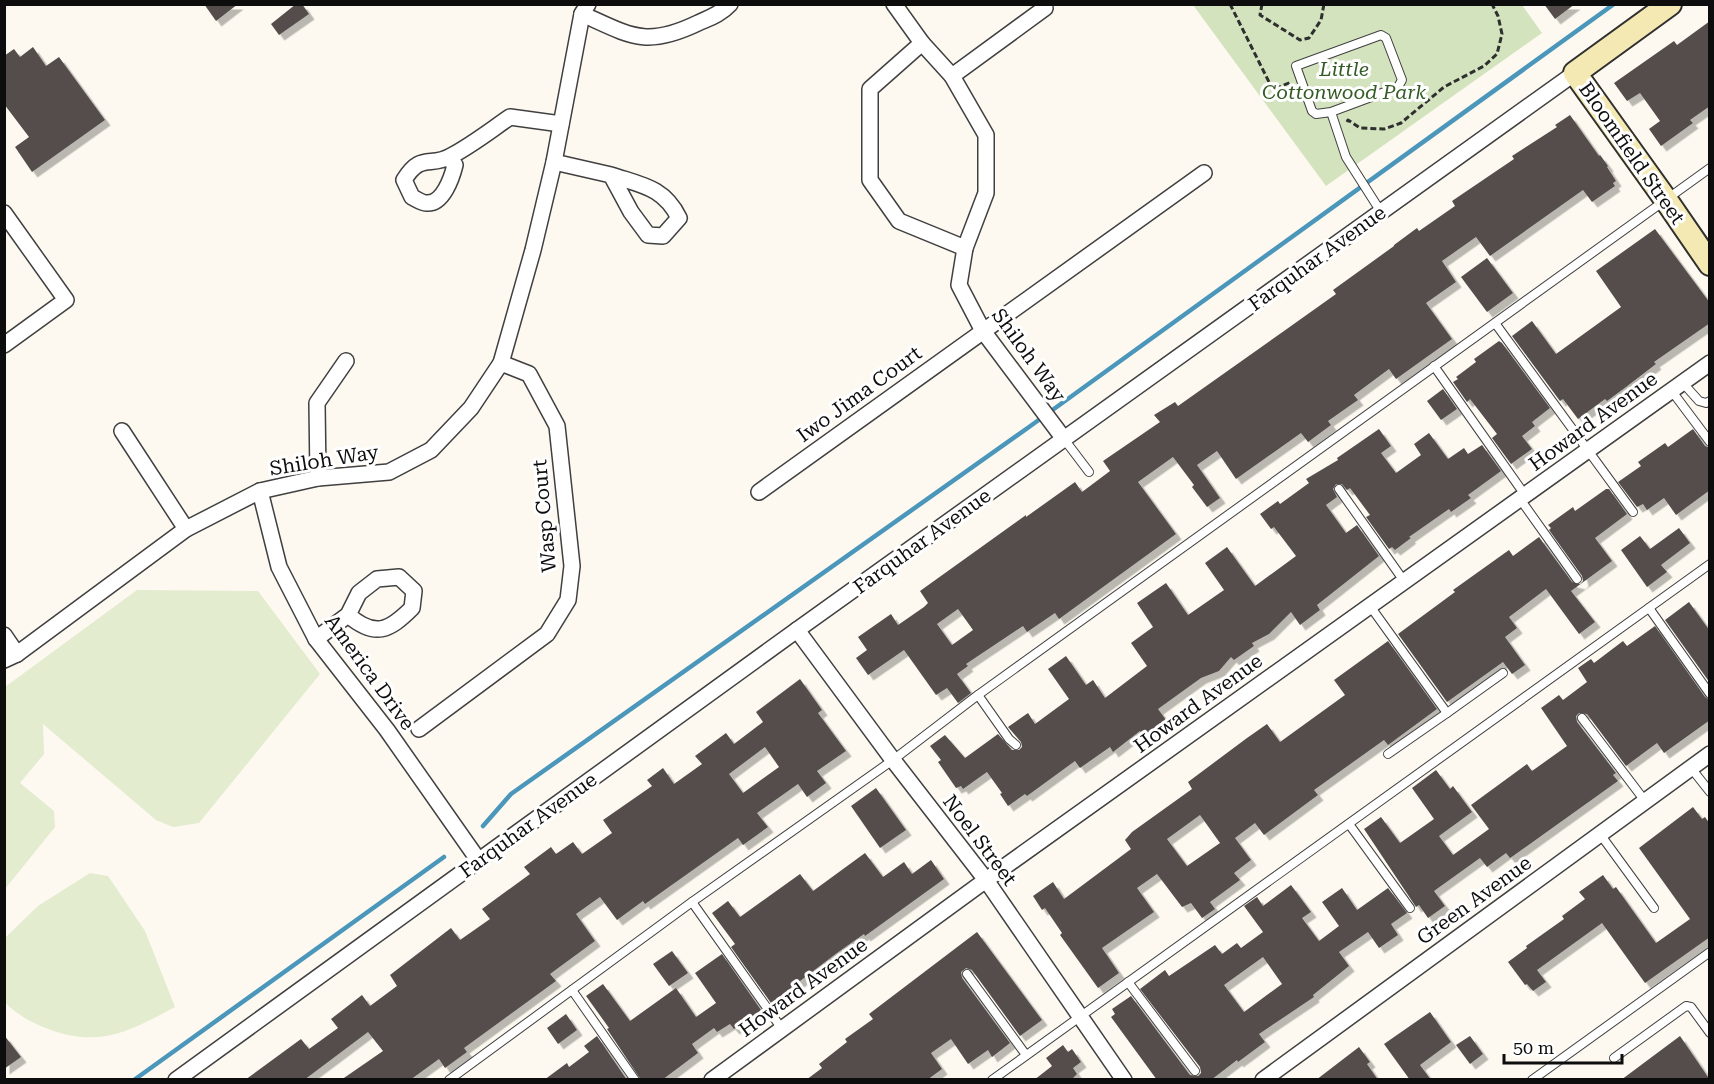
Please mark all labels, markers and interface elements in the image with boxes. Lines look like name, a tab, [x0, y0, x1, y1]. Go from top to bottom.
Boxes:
park label: Little Cottonwood Park	[1262, 57, 1426, 104]
street label: Bloomfield Street	[1574, 77, 1690, 229]
street label: Farquhar Avenue	[1244, 200, 1390, 316]
street label: Shiloh Way	[987, 304, 1071, 407]
street label: Iwo Jima Court	[792, 341, 926, 447]
street label: Howard Avenue	[1524, 366, 1662, 476]
street label: Shiloh Way	[268, 440, 380, 480]
street label: Wasp Court	[527, 458, 561, 573]
street label: Farquhar Avenue	[849, 483, 995, 599]
street label: America Drive	[320, 609, 420, 735]
street label: Howard Avenue	[1129, 648, 1267, 758]
street label: Farquhar Avenue	[455, 767, 601, 883]
street label: Noel Street	[938, 790, 1022, 891]
street label: Green Avenue	[1412, 850, 1536, 950]
street label: Howard Avenue	[734, 932, 872, 1042]
scale bar	[1504, 1027, 1622, 1065]
text: 50 m	[1513, 1037, 1554, 1058]

